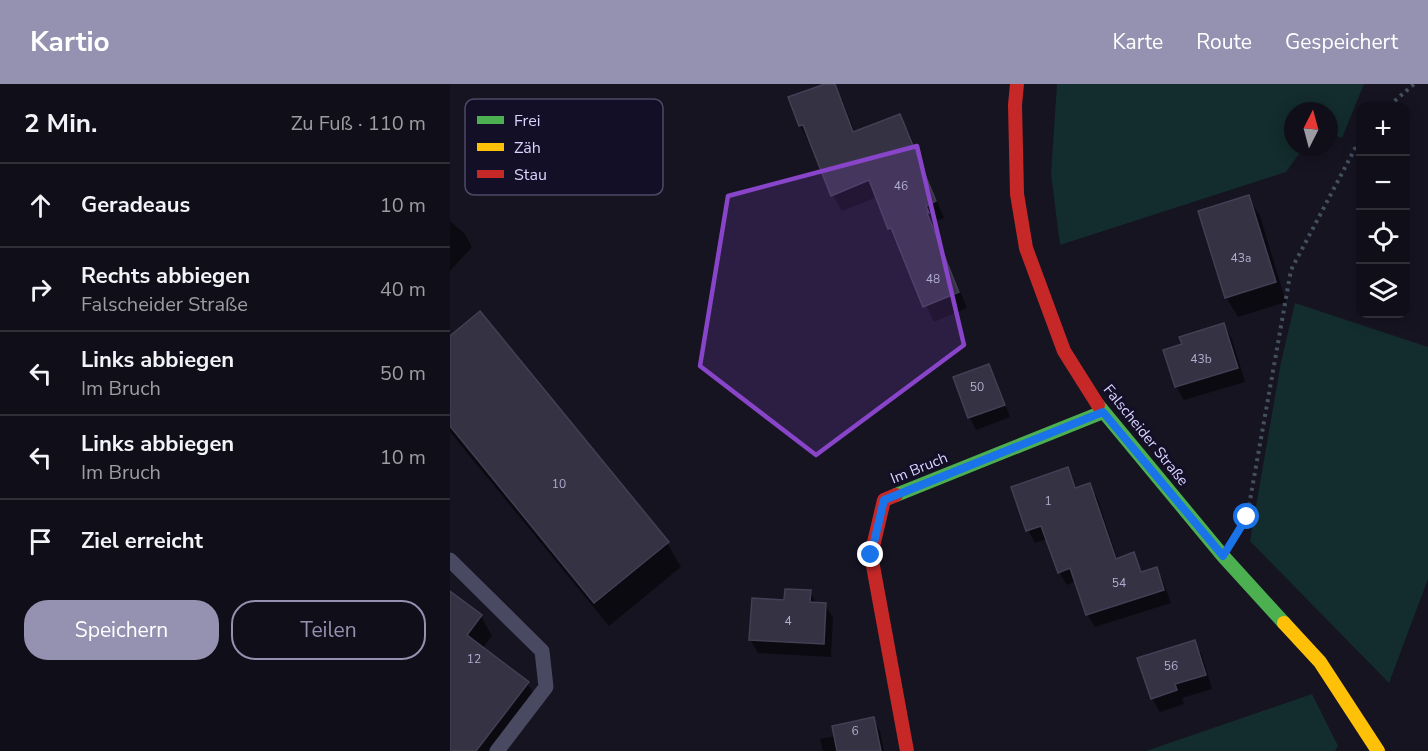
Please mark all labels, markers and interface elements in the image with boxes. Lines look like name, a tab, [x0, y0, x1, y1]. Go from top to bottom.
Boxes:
text: Kartio	[30, 23, 110, 61]
text: Karte	[1113, 28, 1163, 56]
text: Route	[1196, 28, 1252, 56]
text: Gespeichert	[1285, 28, 1398, 56]
legend	[465, 99, 663, 195]
north arrow	[1284, 102, 1338, 156]
map controls	[1356, 102, 1410, 318]
button: +	[1356, 102, 1410, 156]
text: 2 Min.	[24, 106, 97, 141]
text: Zu Fuß · 110 m	[291, 110, 426, 137]
text: Frei	[514, 110, 540, 132]
text: Zäh	[514, 137, 541, 159]
button: −	[1356, 156, 1410, 210]
text: Stau	[514, 164, 547, 186]
house number: 46	[894, 178, 908, 194]
icon: ahead	[24, 189, 57, 222]
text: Geradeaus	[81, 190, 190, 220]
text: 10 m	[380, 192, 426, 219]
button: locate	[1356, 210, 1410, 264]
house number: 43a	[1231, 250, 1251, 266]
text: Rechts abbiegen	[81, 261, 250, 291]
button: layers	[1356, 264, 1410, 318]
house number: 48	[926, 271, 940, 287]
icon: right	[24, 273, 57, 306]
text: 40 m	[380, 276, 426, 303]
text: Falscheider Straße	[81, 291, 248, 318]
text: Links abbiegen	[81, 345, 234, 375]
house number: 43b	[1190, 351, 1212, 367]
icon: left	[24, 357, 57, 390]
text: 50 m	[380, 360, 426, 387]
text: Im Bruch	[81, 375, 161, 402]
house number: 50	[970, 379, 984, 395]
street label: Falscheider Straße	[1099, 380, 1193, 490]
text: Links abbiegen	[81, 429, 234, 459]
icon: left	[24, 441, 57, 474]
text: 10 m	[380, 444, 426, 471]
street label: Im Bruch	[887, 448, 951, 488]
text: Im Bruch	[81, 459, 161, 486]
house number: 10	[552, 476, 566, 492]
house number: 1	[1044, 493, 1052, 509]
route start	[1233, 503, 1259, 529]
icon: arrive	[24, 525, 57, 558]
text: Ziel erreicht	[81, 526, 203, 556]
route end	[857, 541, 883, 567]
house number: 54	[1112, 575, 1126, 591]
button: Speichern	[24, 600, 219, 660]
button: Teilen	[231, 600, 426, 660]
house number: 4	[784, 613, 792, 629]
house number: 12	[467, 651, 481, 667]
house number: 56	[1164, 658, 1178, 674]
house number: 6	[851, 723, 859, 739]

